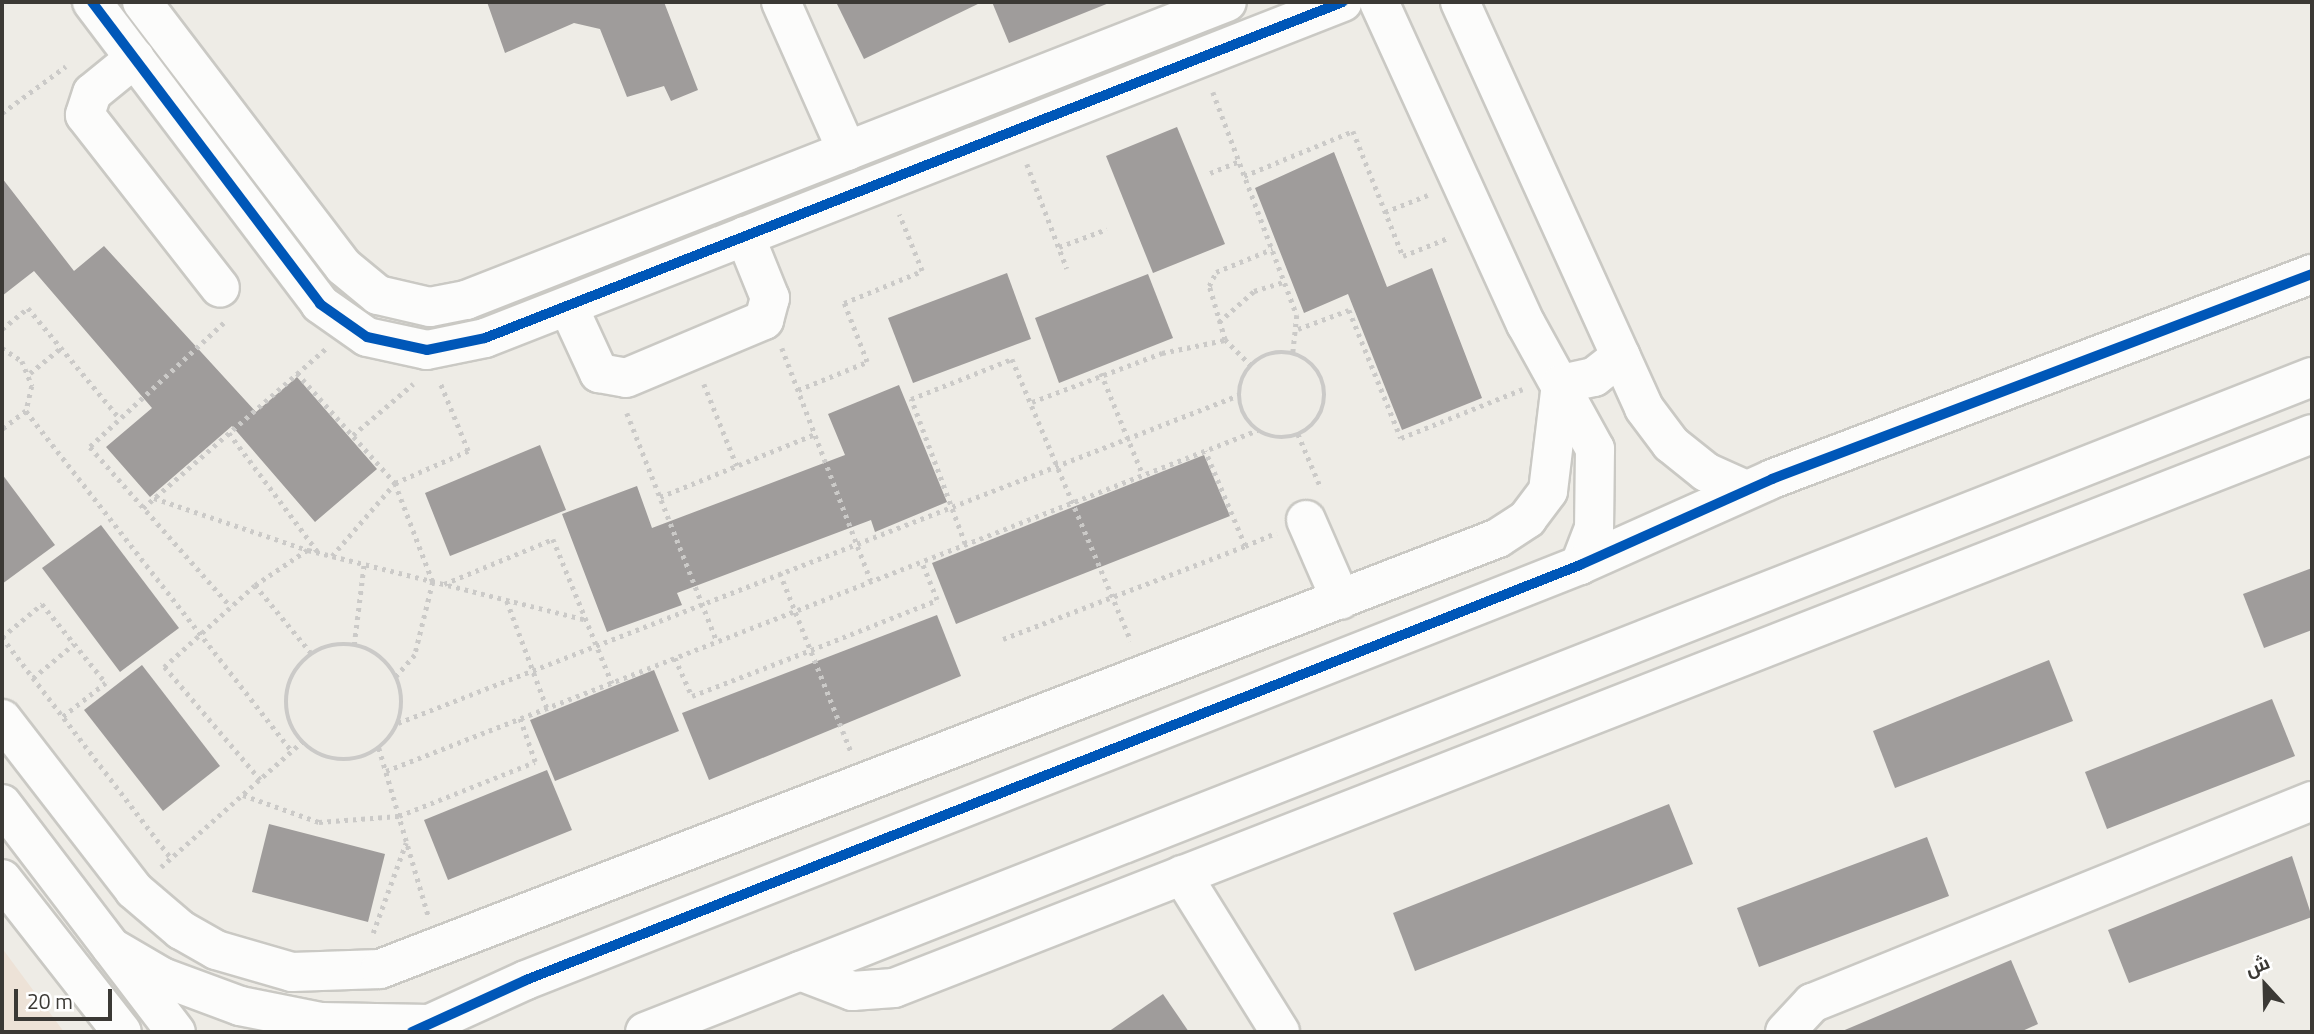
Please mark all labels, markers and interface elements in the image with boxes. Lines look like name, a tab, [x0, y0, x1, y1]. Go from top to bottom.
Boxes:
text: ش	[2240, 947, 2274, 983]
north arrow	[2230, 950, 2300, 1020]
scale bar	[18, 974, 116, 1018]
text: 20 m	[27, 985, 73, 1017]

